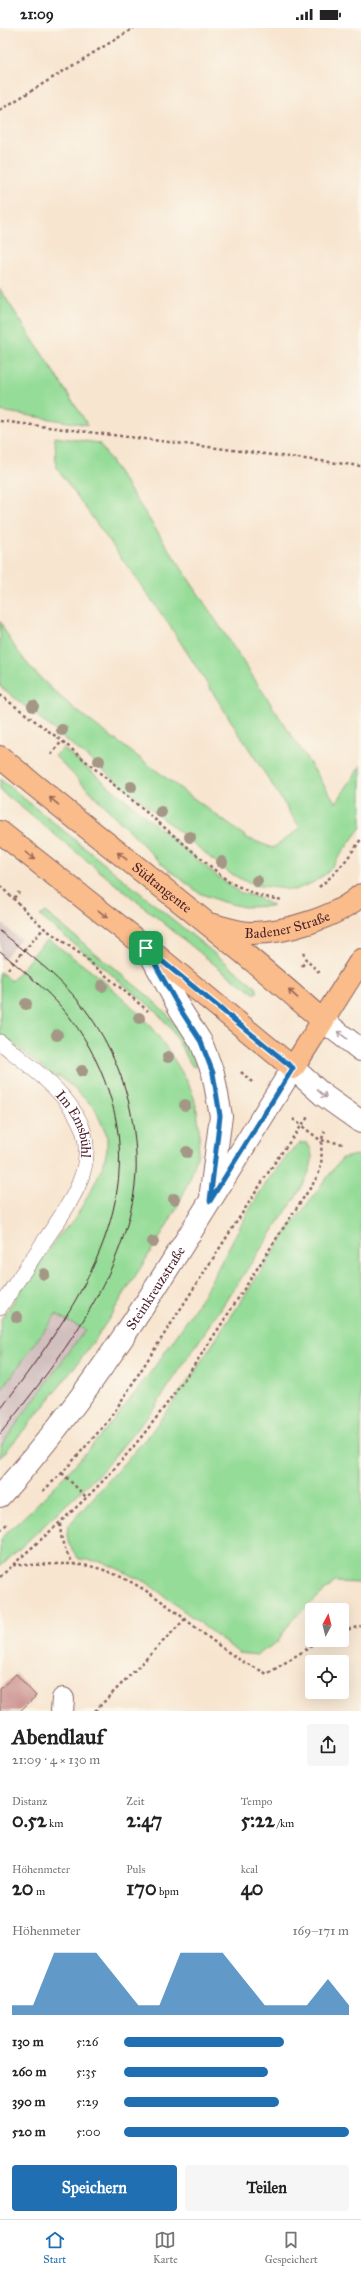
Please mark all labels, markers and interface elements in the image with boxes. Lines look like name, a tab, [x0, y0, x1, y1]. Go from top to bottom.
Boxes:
text: 21:09	[20, 5, 54, 23]
one-way arrow	[48, 797, 59, 806]
one-way arrow	[25, 852, 36, 861]
one-way arrow	[116, 852, 127, 861]
street label: Südtangente	[129, 858, 196, 916]
street label: Badener Straße	[244, 907, 333, 942]
one-way arrow	[97, 909, 108, 918]
pin	[129, 931, 163, 965]
icon: arrive	[135, 937, 157, 959]
one-way arrow	[288, 989, 298, 999]
one-way arrow	[336, 1031, 347, 1039]
street label: Im Emsbühl	[52, 1086, 95, 1159]
one-way arrow	[317, 1089, 327, 1098]
street label: Steinkreuzstraße	[122, 1243, 189, 1333]
north arrow	[305, 1603, 349, 1647]
map controls	[305, 1603, 349, 1699]
button: locate	[305, 1655, 349, 1699]
text: Abendlauf	[12, 1723, 104, 1750]
button: share	[307, 1724, 349, 1766]
text: 21:09 · 4 × 130 m	[12, 1752, 100, 1768]
text: Distanz	[12, 1795, 47, 1808]
text: Zeit	[126, 1795, 145, 1808]
text: Tempo	[241, 1795, 272, 1808]
text: 0.52	[12, 1808, 47, 1832]
text: 2:47	[126, 1808, 162, 1832]
text: 5:22	[241, 1808, 275, 1832]
text: km	[47, 1817, 63, 1830]
text: /km	[275, 1817, 294, 1830]
text: Höhenmeter	[12, 1863, 70, 1876]
text: Puls	[126, 1863, 145, 1876]
text: kcal	[241, 1863, 258, 1876]
text: 20	[12, 1876, 34, 1900]
text: 170	[126, 1876, 157, 1900]
text: 40	[241, 1876, 263, 1900]
text: m	[34, 1885, 45, 1898]
text: bpm	[157, 1885, 179, 1898]
text: Höhenmeter	[12, 1923, 81, 1939]
text: 169–171 m	[293, 1923, 349, 1939]
text: 130 m	[12, 2034, 44, 2050]
text: 5:26	[76, 2034, 98, 2050]
text: 260 m	[12, 2064, 46, 2080]
text: 5:35	[76, 2064, 97, 2080]
text: 390 m	[12, 2094, 45, 2110]
text: 5:29	[76, 2094, 99, 2110]
text: 520 m	[12, 2124, 46, 2140]
text: 5:00	[76, 2124, 100, 2140]
button: Speichern	[12, 2165, 177, 2211]
button: Teilen	[185, 2165, 349, 2211]
tab: Start	[43, 2229, 66, 2266]
tab: Karte	[153, 2229, 178, 2266]
tab: Gespeichert	[265, 2229, 318, 2266]

